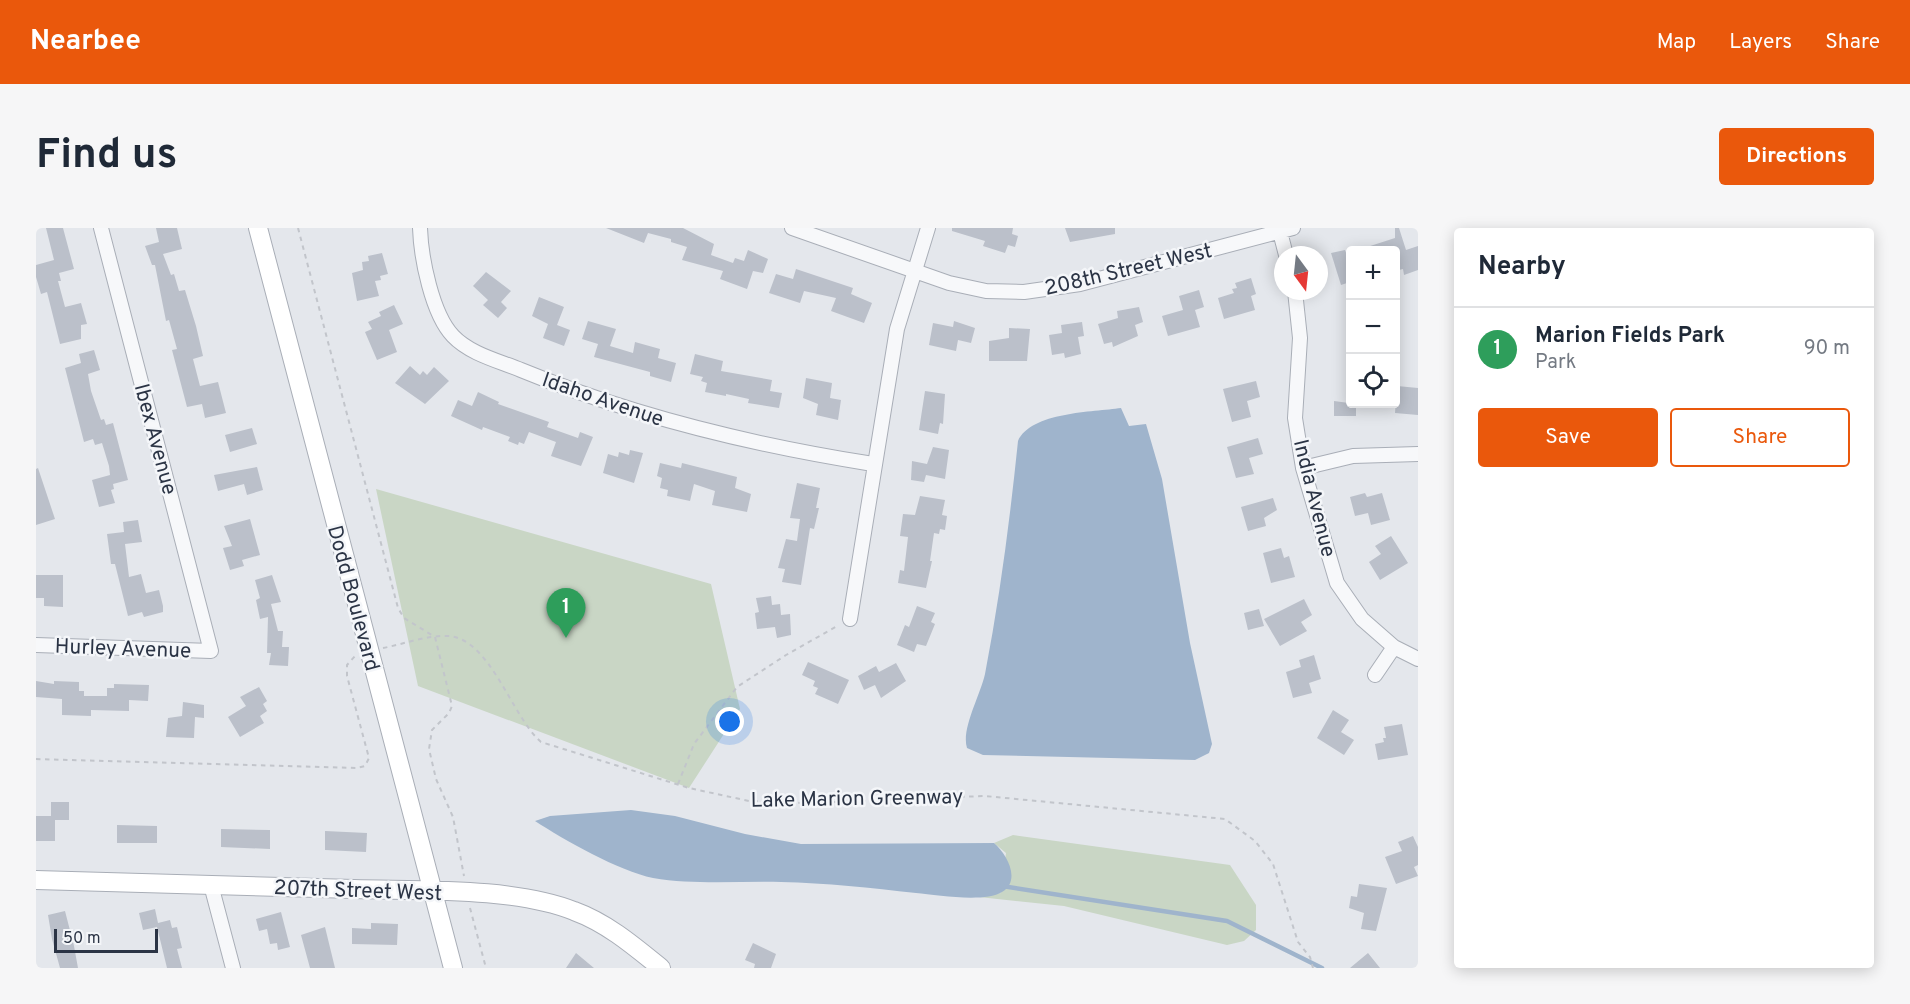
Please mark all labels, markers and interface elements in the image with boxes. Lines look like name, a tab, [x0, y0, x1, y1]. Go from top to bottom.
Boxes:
text: Nearbee	[30, 24, 141, 60]
text: Map	[1657, 29, 1696, 56]
text: Layers	[1729, 29, 1792, 56]
text: Share	[1825, 29, 1880, 56]
button: Directions	[1719, 128, 1874, 185]
text: Find us	[36, 130, 177, 183]
street label: 208th Street West	[1042, 238, 1215, 303]
north arrow	[1274, 246, 1328, 300]
map controls	[1346, 246, 1400, 408]
button: +	[1346, 246, 1400, 300]
text: Nearby	[1478, 251, 1566, 284]
button: −	[1346, 300, 1400, 354]
text: Marion Fields Park	[1535, 323, 1725, 350]
text: 1	[1494, 336, 1502, 362]
text: 90 m	[1804, 336, 1850, 362]
text: Park	[1535, 350, 1576, 376]
button: locate	[1346, 354, 1400, 408]
street label: Idaho Avenue	[538, 367, 667, 434]
street label: Ibex Avenue	[127, 381, 182, 498]
button: Save	[1478, 408, 1658, 467]
button: Share	[1670, 408, 1850, 467]
street label: India Avenue	[1286, 437, 1341, 560]
street label: Dodd Boulevard	[320, 523, 385, 674]
pin: 1	[546, 588, 586, 638]
street label: Hurley Avenue	[54, 634, 192, 665]
your location	[715, 707, 744, 736]
street label: Lake Marion Greenway	[750, 784, 964, 815]
street label: 207th Street West	[273, 875, 443, 908]
scale bar	[54, 926, 158, 954]
text: 50 m	[63, 929, 101, 949]

